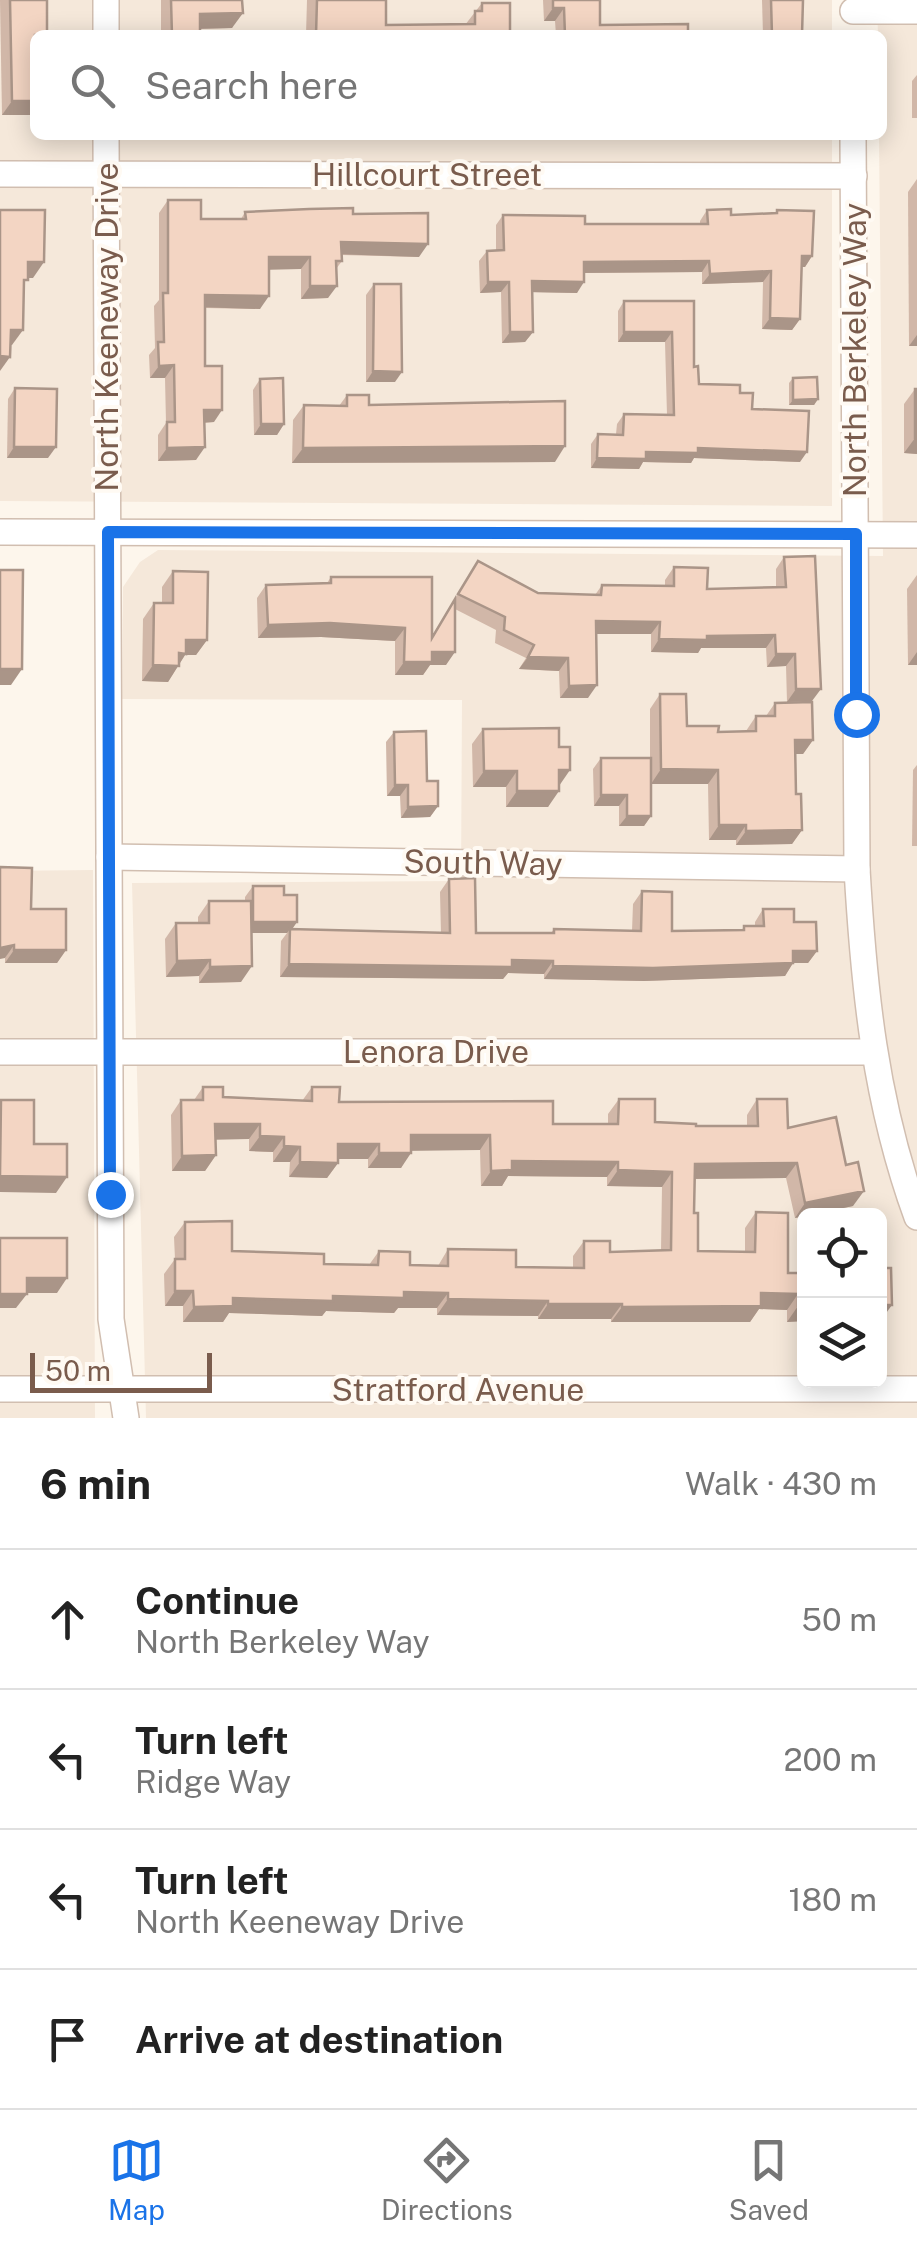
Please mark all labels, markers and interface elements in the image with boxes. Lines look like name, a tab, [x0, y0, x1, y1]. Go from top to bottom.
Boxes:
search box	[30, 30, 887, 140]
icon: search	[65, 58, 120, 113]
text: Search here	[145, 63, 358, 108]
street label: Hillcourt Street	[312, 156, 542, 193]
street label: North Keeneway Drive	[88, 162, 125, 492]
street label: North Berkeley Way	[836, 203, 873, 497]
route start	[834, 692, 880, 738]
street label: South Way	[403, 843, 563, 882]
street label: Lenora Drive	[343, 1033, 529, 1070]
route end	[88, 1172, 134, 1218]
map controls	[797, 1208, 887, 1388]
button: locate	[797, 1208, 887, 1298]
button: layers	[797, 1298, 887, 1388]
scale bar	[30, 1348, 212, 1392]
text: 50 m	[45, 1354, 111, 1387]
street label: Stratford Avenue	[332, 1371, 584, 1408]
text: 6 min	[40, 1459, 151, 1508]
text: Walk · 430 m	[685, 1465, 877, 1502]
text: Continue	[135, 1578, 299, 1623]
icon: ahead	[40, 1592, 95, 1647]
text: 50 m	[801, 1601, 877, 1638]
text: North Berkeley Way	[135, 1623, 430, 1660]
text: Turn left	[135, 1718, 289, 1763]
icon: left	[40, 1732, 95, 1787]
text: 200 m	[784, 1741, 877, 1778]
text: Ridge Way	[135, 1763, 291, 1800]
text: Turn left	[135, 1858, 289, 1903]
icon: left	[40, 1872, 95, 1927]
text: 180 m	[788, 1881, 877, 1918]
text: North Keeneway Drive	[135, 1903, 464, 1940]
icon: arrive	[40, 2012, 95, 2067]
text: Arrive at destination	[135, 2017, 503, 2062]
tab: Map	[108, 2133, 165, 2226]
tab: Directions	[381, 2133, 513, 2226]
tab: Saved	[729, 2133, 809, 2226]

